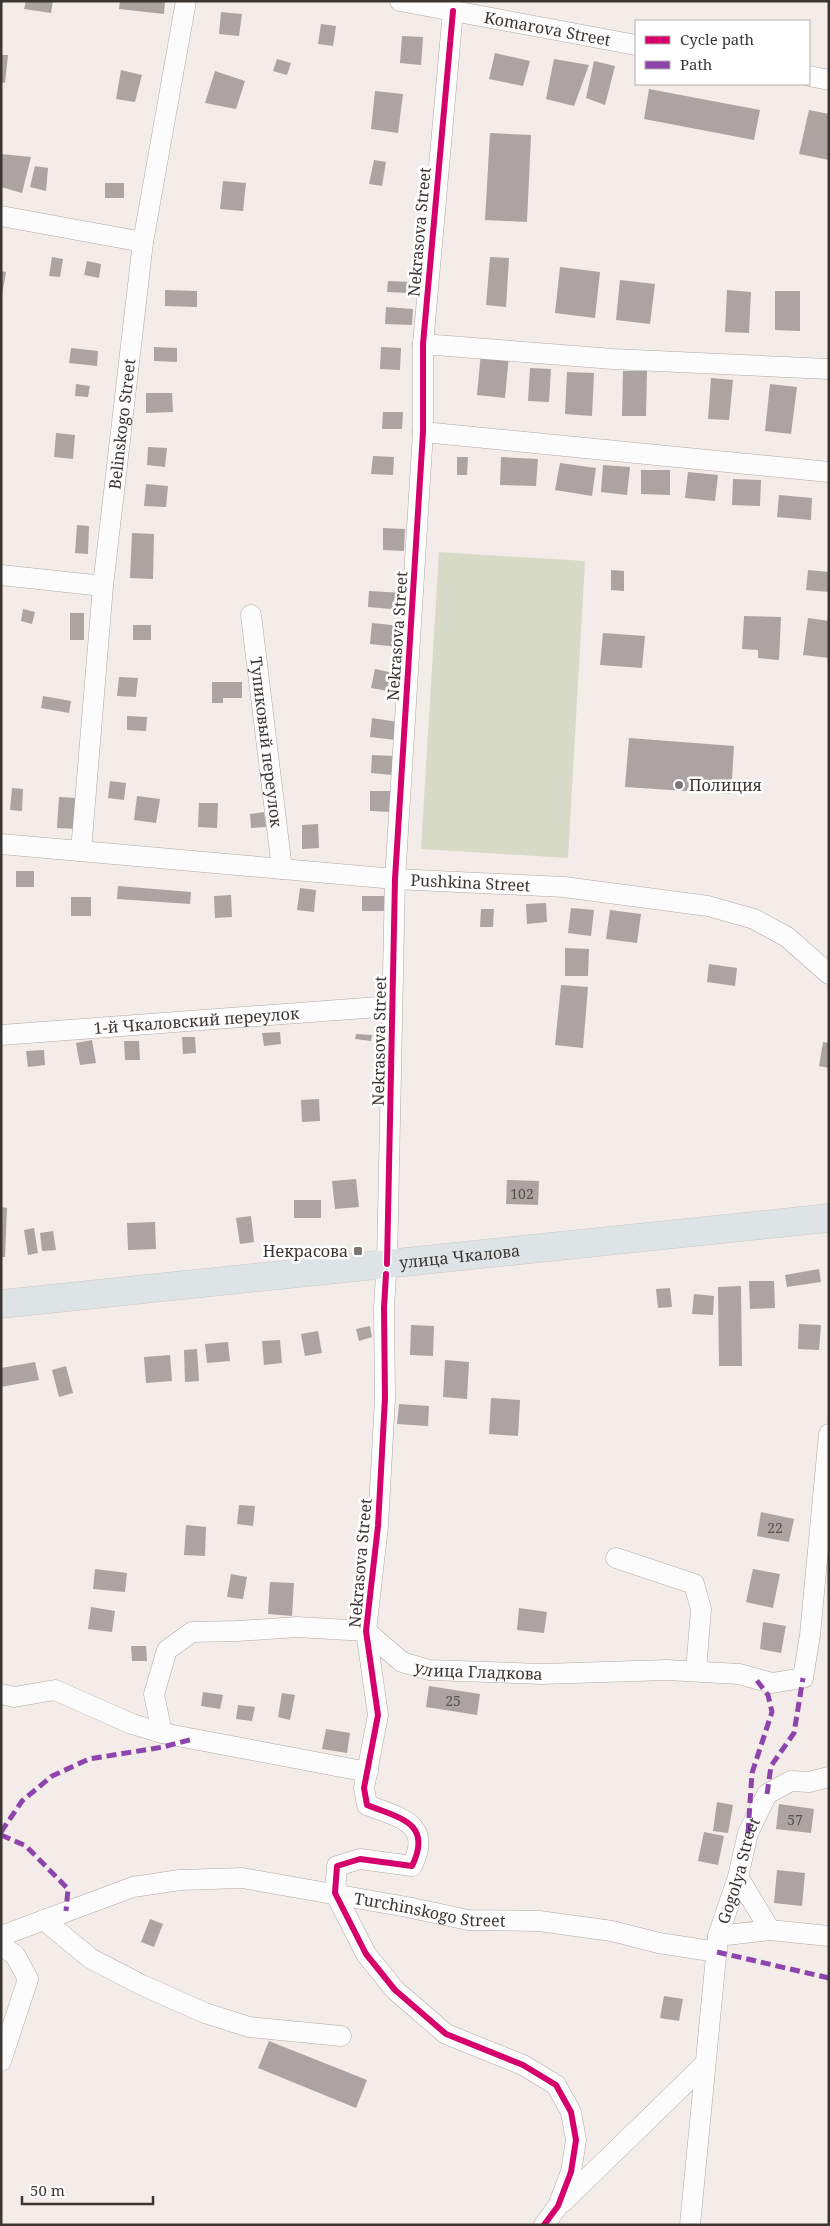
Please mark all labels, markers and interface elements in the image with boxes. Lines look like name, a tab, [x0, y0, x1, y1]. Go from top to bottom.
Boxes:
street label: Komarova Street	[482, 6, 613, 51]
legend	[635, 20, 810, 85]
text: Cycle path	[680, 29, 755, 49]
text: Path	[680, 54, 713, 74]
street label: Nekrasova Street	[402, 166, 436, 298]
street label: Belinskogo Street	[103, 357, 140, 491]
street label: Nekrasova Street	[381, 570, 413, 702]
street label: Тупиковый переулок	[245, 655, 288, 829]
place label: Полиция	[689, 774, 762, 796]
marker: Полиция	[673, 779, 685, 791]
street label: Pushkina Street	[410, 869, 531, 896]
street label: Nekrasova Street	[367, 976, 391, 1106]
street label: 1-й Чкаловский переулок	[93, 1002, 301, 1039]
house number: 102	[510, 1184, 534, 1203]
street label: улица Чкалова	[398, 1239, 521, 1274]
place label: Некрасова	[263, 1240, 348, 1262]
marker: Некрасова	[352, 1245, 364, 1257]
street label: Nekrasova Street	[343, 1497, 377, 1629]
house number: 22	[767, 1518, 783, 1537]
street label: улица Гладкова	[412, 1655, 543, 1685]
house number: 25	[445, 1691, 461, 1710]
house number: 57	[787, 1810, 803, 1829]
street label: Gogolya Street	[712, 1813, 765, 1927]
street label: Turchinskogo Street	[352, 1887, 506, 1932]
scale bar	[22, 2174, 154, 2206]
text: 50 m	[30, 2180, 65, 2200]

